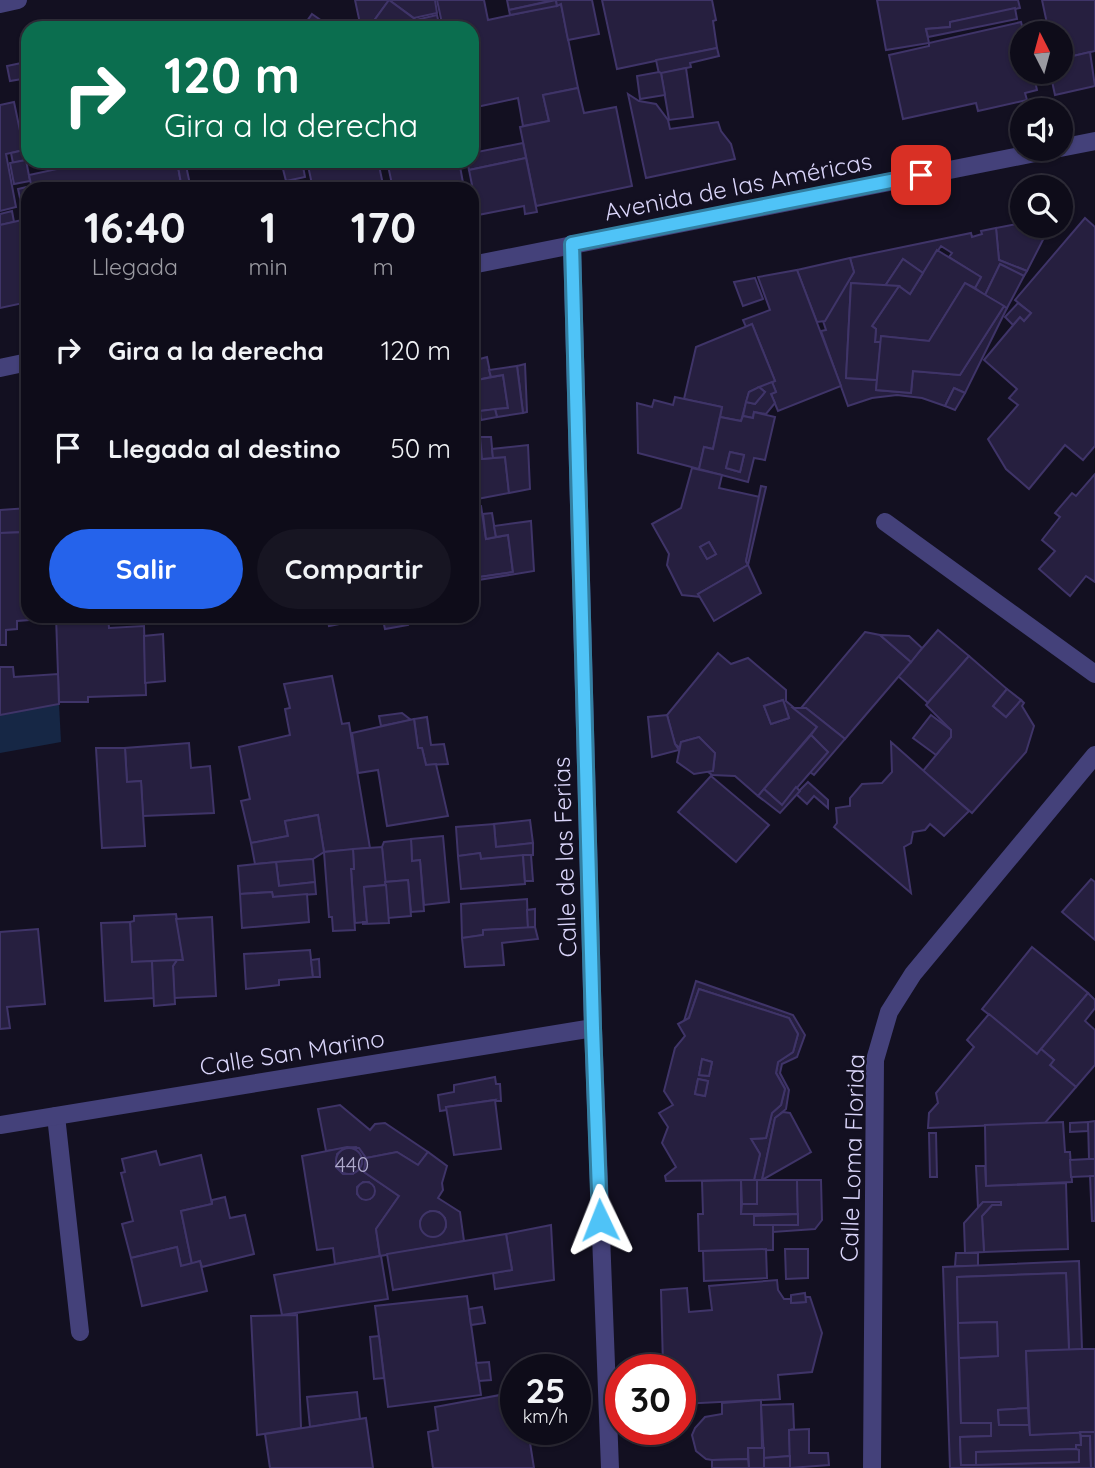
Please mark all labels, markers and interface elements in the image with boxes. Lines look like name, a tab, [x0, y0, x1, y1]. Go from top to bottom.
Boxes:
north arrow	[1010, 21, 1073, 84]
map controls	[1010, 21, 1073, 238]
text: 120 m	[164, 44, 300, 105]
icon: right	[49, 49, 140, 140]
button: sound	[1010, 98, 1073, 161]
text: Gira a la derecha	[164, 105, 418, 145]
street label: Avenida de las Américas	[602, 145, 874, 227]
pin	[891, 145, 951, 205]
icon: arrive	[902, 156, 940, 194]
button: search	[1010, 175, 1073, 238]
text: 16:40	[84, 201, 186, 254]
text: 1	[260, 201, 276, 254]
text: 170	[351, 201, 416, 254]
text: Llegada	[92, 252, 178, 281]
text: min	[249, 252, 288, 281]
text: m	[373, 252, 394, 281]
icon: right	[49, 331, 87, 369]
text: Gira a la derecha	[108, 334, 324, 367]
text: 120 m	[381, 334, 451, 367]
icon: arrive	[49, 429, 87, 467]
text: Llegada al destino	[108, 432, 341, 465]
text: 50 m	[391, 432, 451, 465]
button: Salir	[49, 529, 243, 609]
button: Compartir	[257, 529, 451, 609]
street label: Calle de las Ferias	[546, 756, 582, 958]
street label: Calle San Marino	[197, 1023, 387, 1081]
street label: Calle Loma Florida	[833, 1053, 871, 1263]
house number: 440	[335, 1151, 369, 1177]
position arrow	[563, 1183, 637, 1257]
speed limit sign: 30	[605, 1354, 696, 1445]
text: 25	[525, 1368, 566, 1412]
text: km/h	[523, 1405, 568, 1428]

